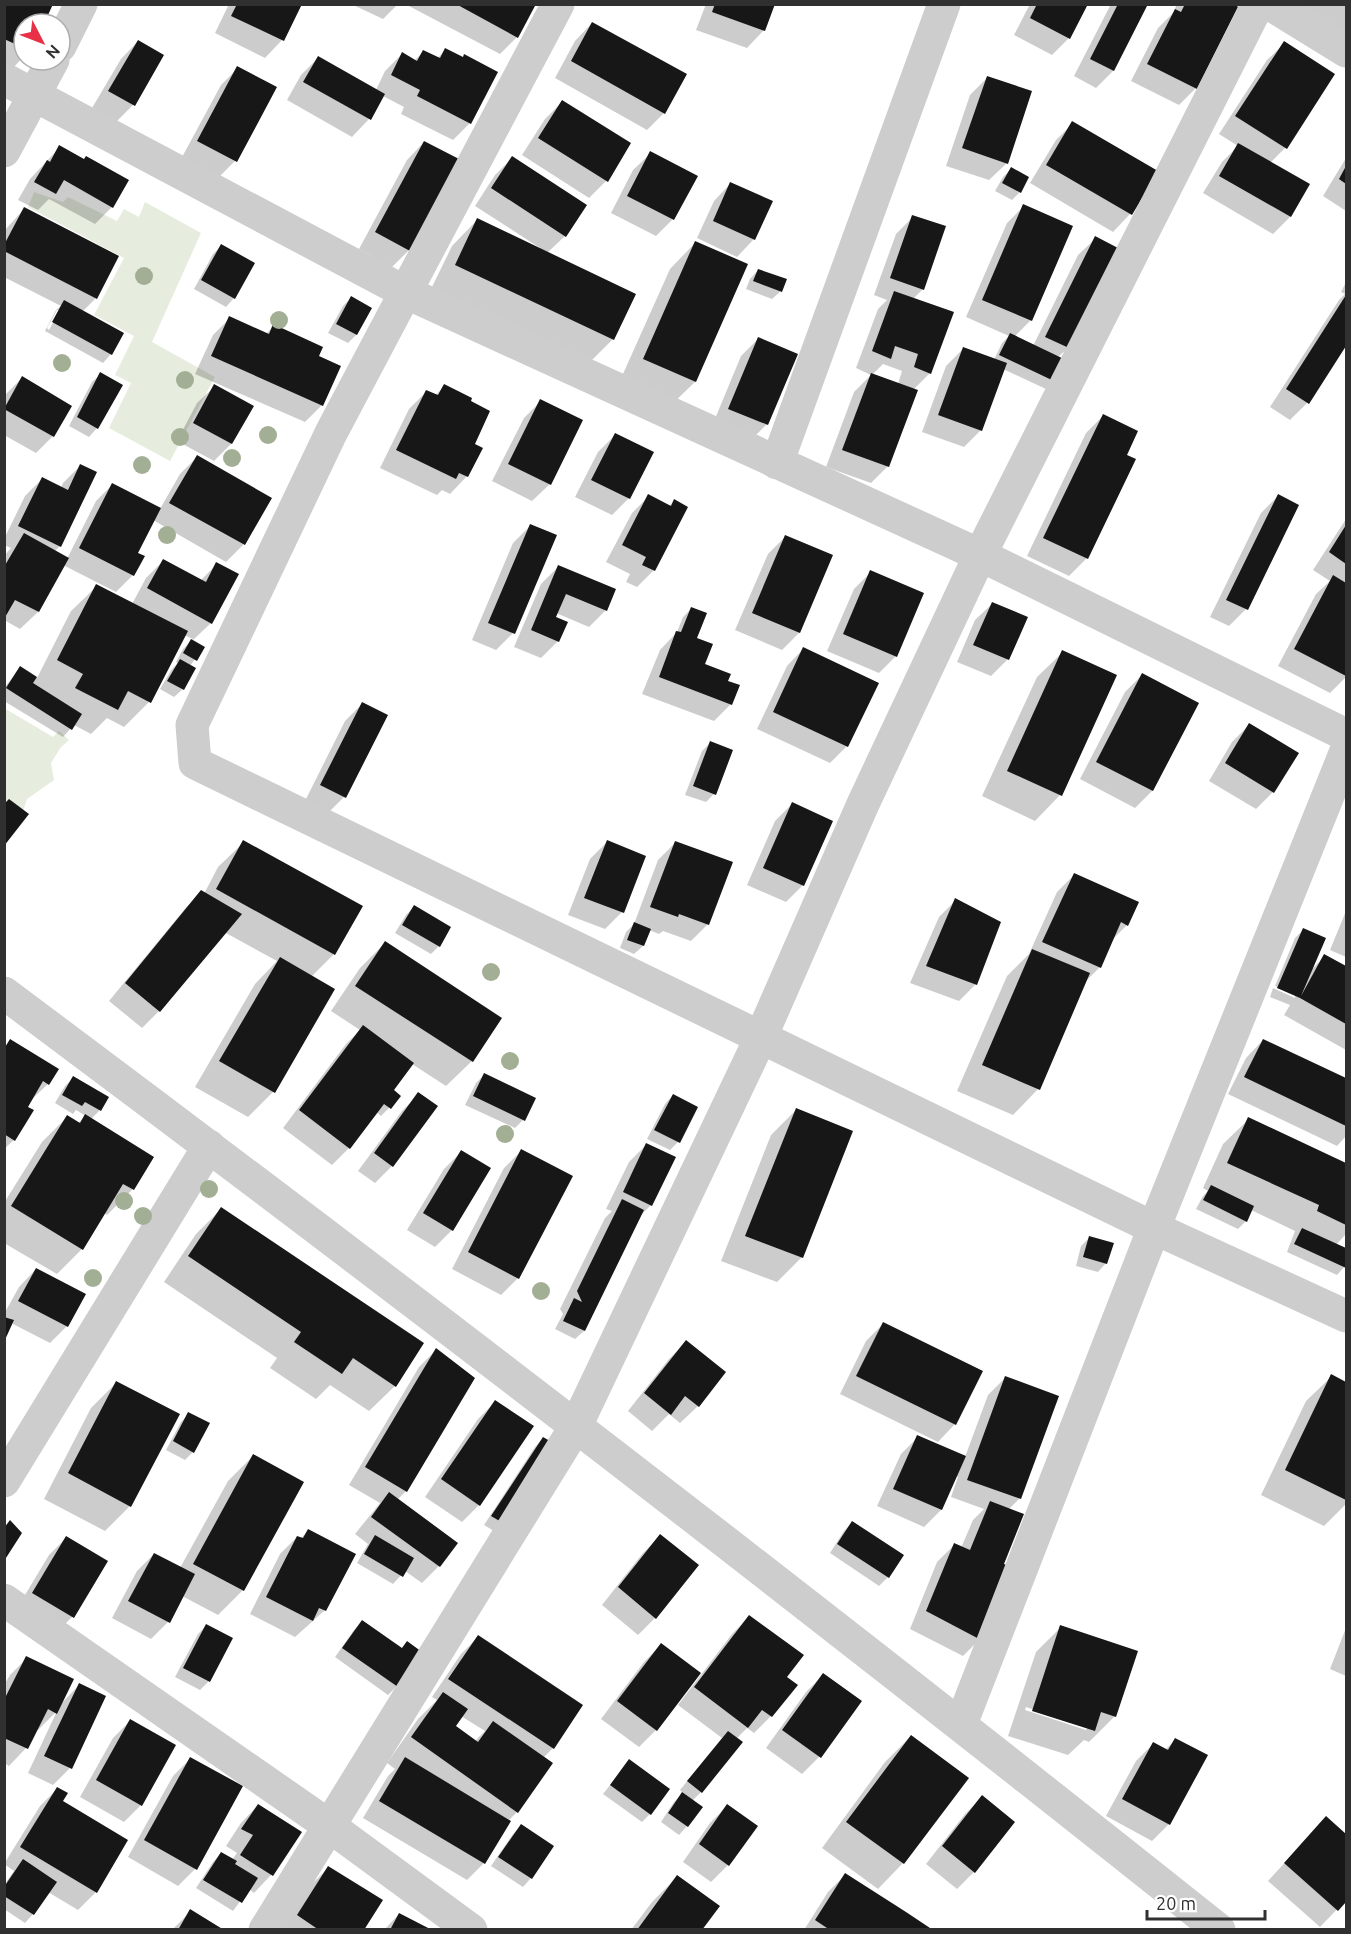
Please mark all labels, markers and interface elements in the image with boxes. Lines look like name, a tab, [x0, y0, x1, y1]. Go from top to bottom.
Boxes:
north arrow	[12, 12, 72, 72]
text: N	[42, 42, 64, 62]
scale bar	[1147, 1883, 1266, 1921]
text: 20 m	[1156, 1893, 1196, 1913]

